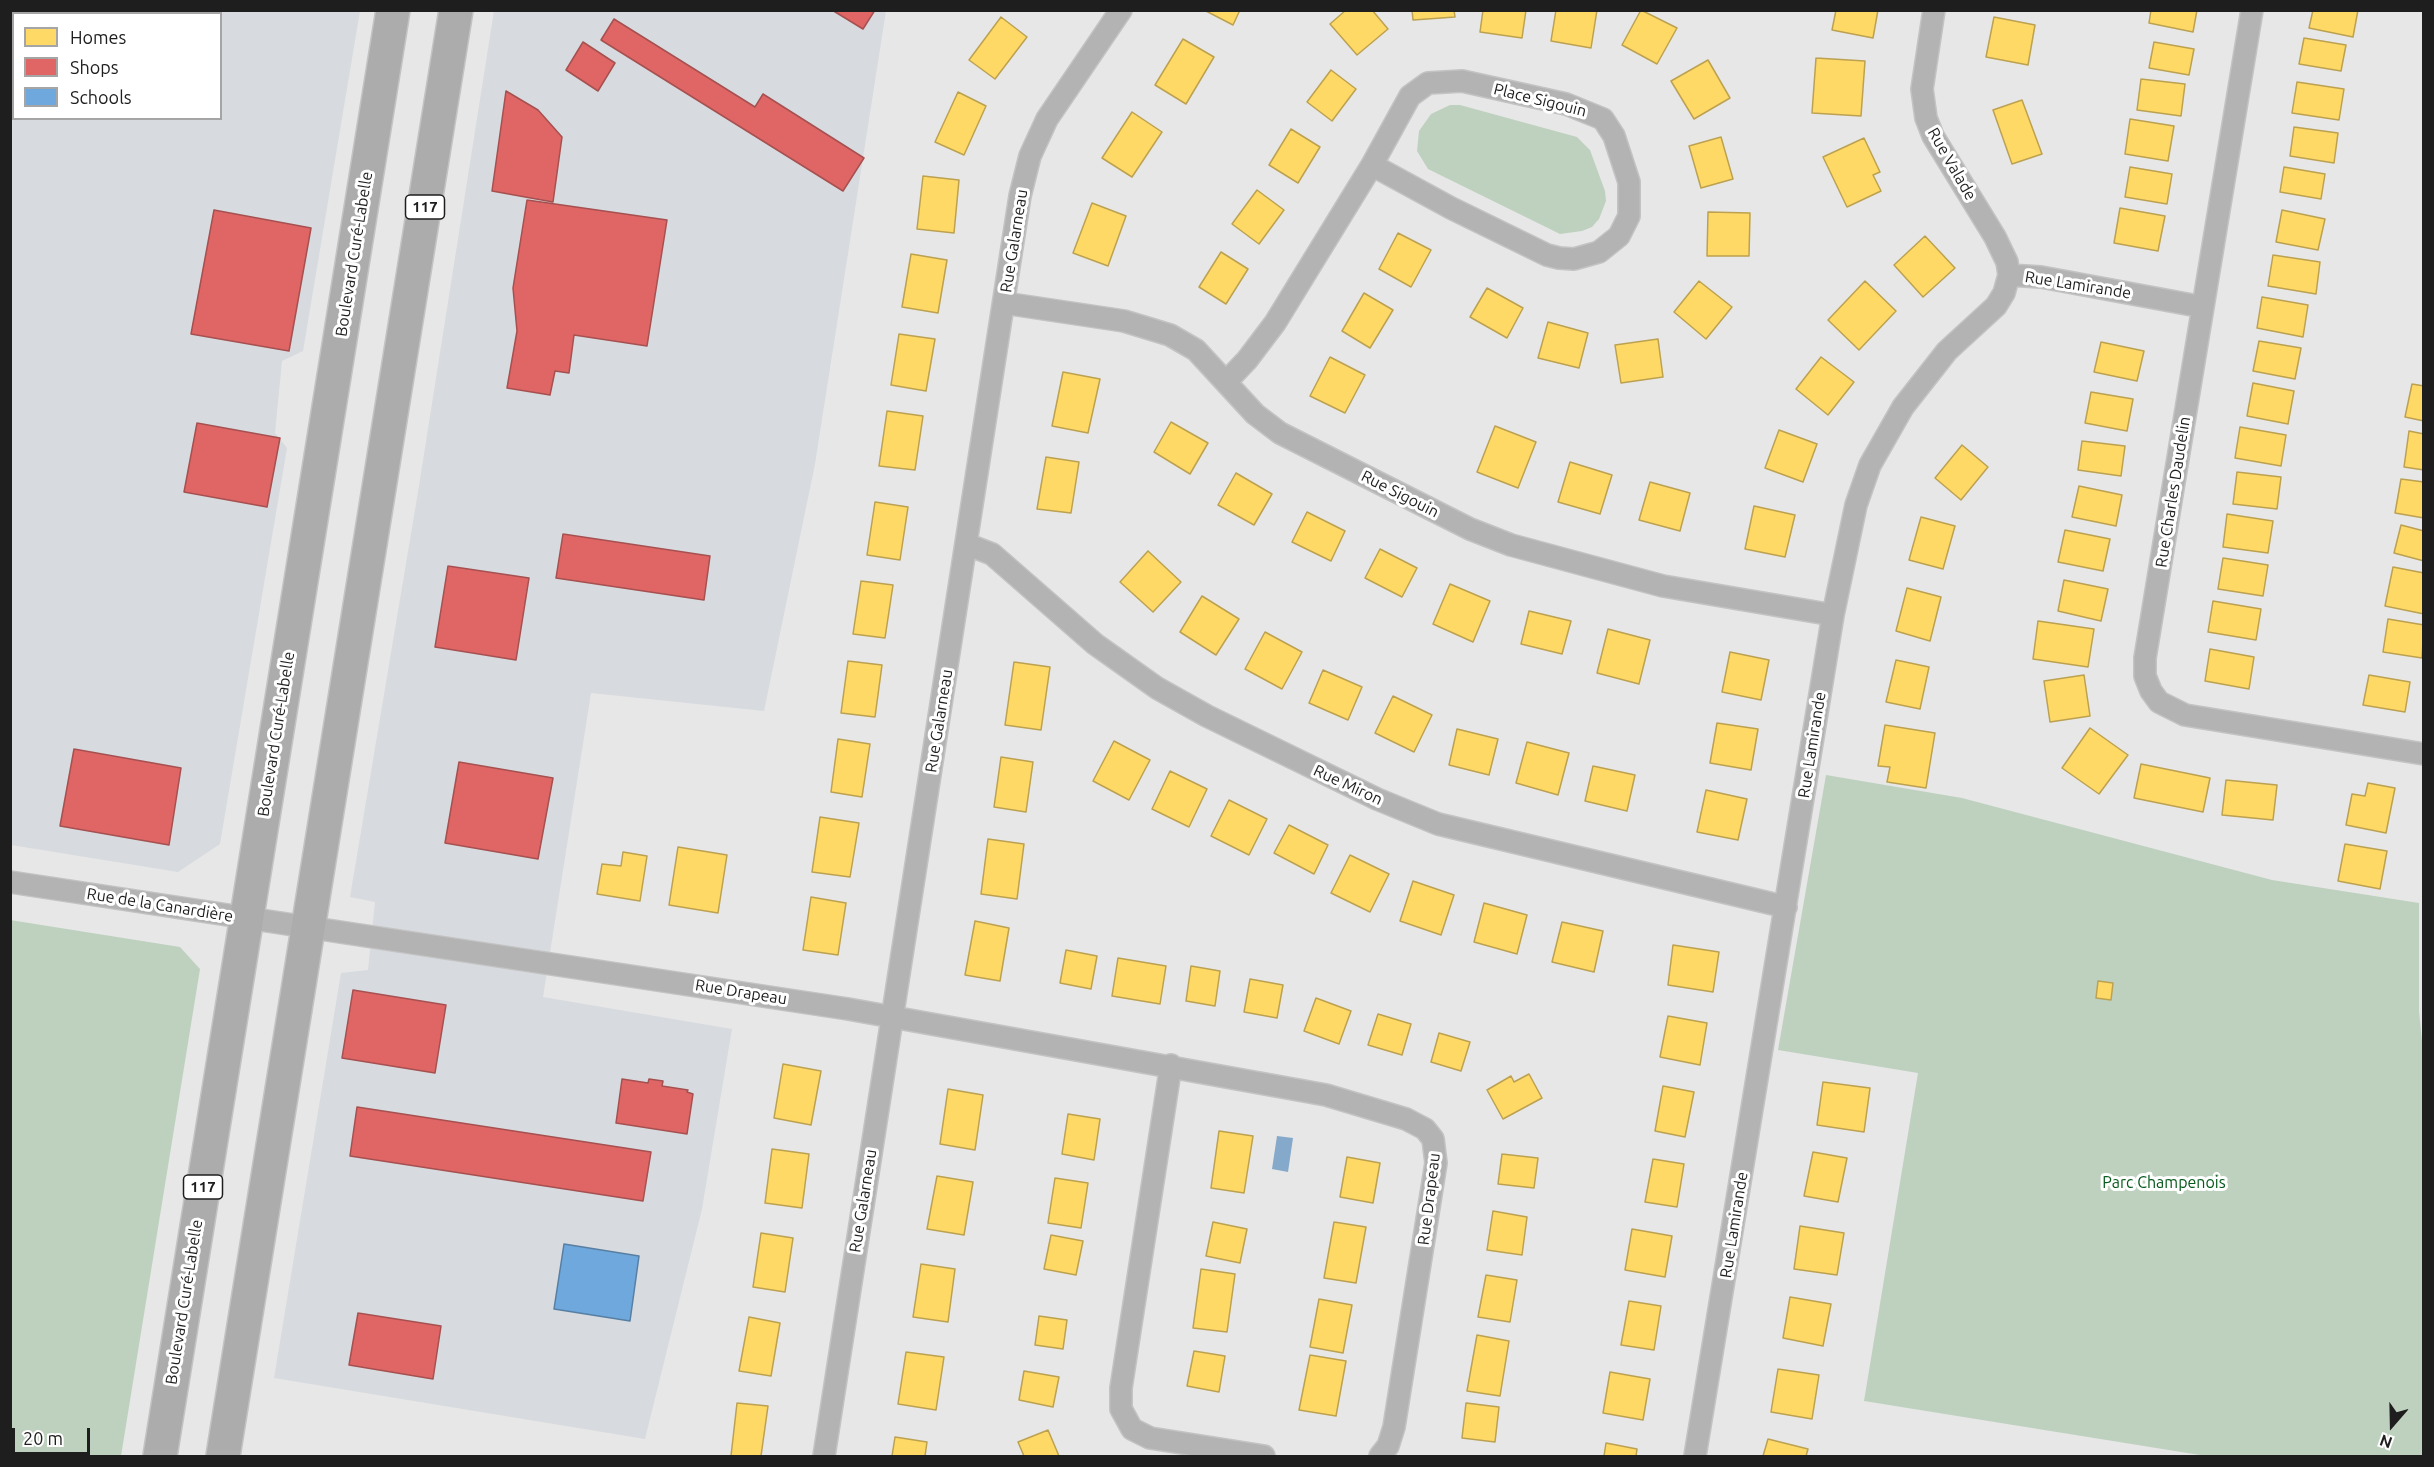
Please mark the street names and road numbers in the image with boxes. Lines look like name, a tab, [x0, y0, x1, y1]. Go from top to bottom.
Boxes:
street label: Place Sigouin	[1492, 79, 1588, 121]
street label: Rue Valade	[1924, 124, 1980, 204]
street label: Boulevard Curé-Labelle	[331, 170, 377, 338]
street label: Rue Galarneau	[996, 188, 1032, 294]
road number: 117	[406, 195, 444, 219]
street label: Rue Lamirande	[2024, 267, 2132, 303]
street label: Rue Charles Daudelin	[2152, 415, 2194, 569]
street label: Rue Sigouin	[1358, 466, 1442, 522]
street label: Boulevard Curé-Labelle	[253, 650, 299, 818]
street label: Rue Galarneau	[921, 668, 957, 774]
street label: Rue Lamirande	[1794, 691, 1830, 799]
street label: Rue Miron	[1310, 761, 1386, 809]
street label: Rue de la Canardière	[85, 884, 235, 926]
street label: Rue Drapeau	[694, 975, 788, 1009]
street label: Rue Galarneau	[845, 1148, 881, 1254]
street label: Rue Drapeau	[1414, 1152, 1444, 1246]
street label: Rue Lamirande	[1716, 1171, 1752, 1279]
road number: 117	[184, 1175, 222, 1199]
street label: Boulevard Curé-Labelle	[161, 1218, 207, 1386]

